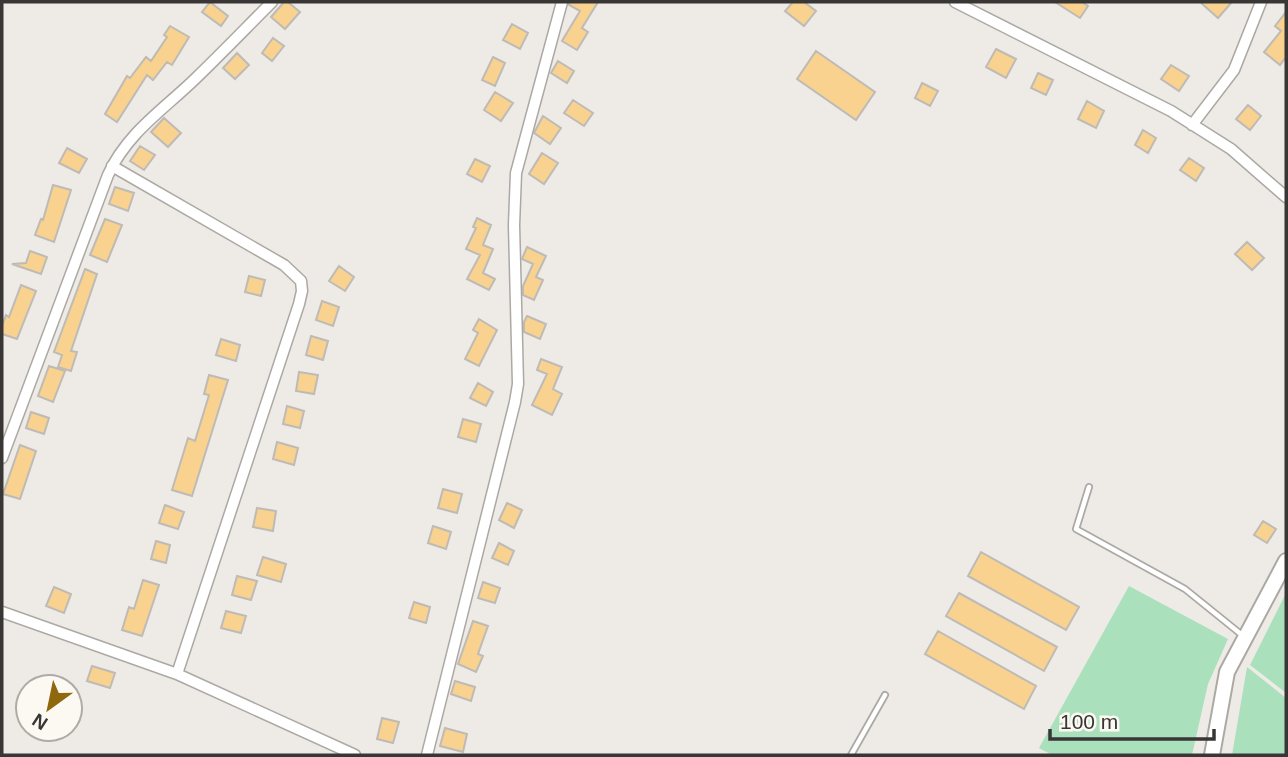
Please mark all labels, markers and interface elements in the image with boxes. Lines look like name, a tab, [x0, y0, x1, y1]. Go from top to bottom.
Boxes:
north arrow	[14, 673, 84, 743]
scale bar	[1050, 698, 1214, 742]
text: N	[29, 709, 51, 734]
text: 100 m	[1060, 710, 1118, 733]

